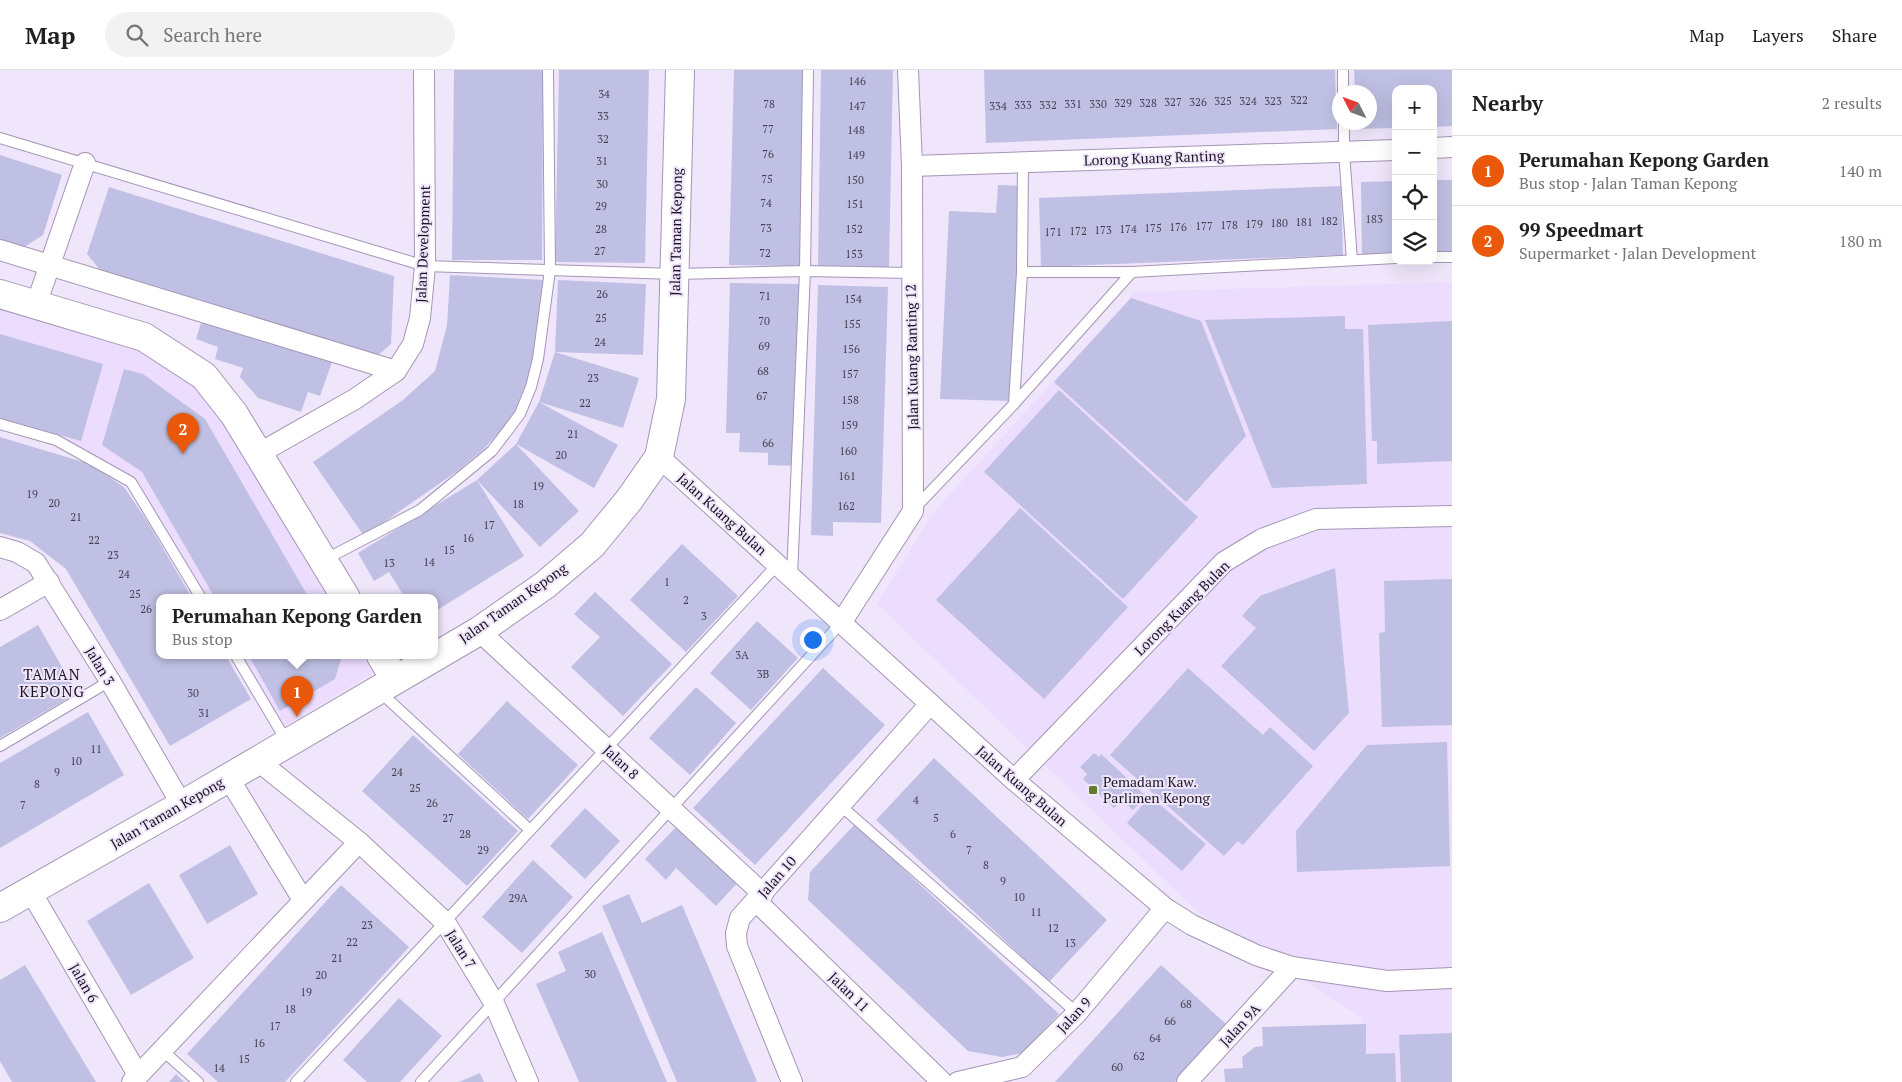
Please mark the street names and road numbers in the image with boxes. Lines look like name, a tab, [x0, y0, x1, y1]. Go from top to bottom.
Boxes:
street label: Lorong Kuang Ranting	[1084, 146, 1225, 169]
street label: Jalan Taman Kepong	[665, 167, 686, 296]
street label: Jalan Development	[411, 184, 434, 303]
street label: Jalan Kuang Ranting 12	[901, 284, 922, 430]
street label: Jalan Kuang Bulan	[673, 468, 772, 559]
street label: Lorong Kuang Bulan	[1130, 556, 1234, 659]
street label: Jalan Taman Kepong	[455, 558, 571, 647]
street label: Jalan 3	[81, 643, 119, 689]
street label: Jalan 8	[599, 740, 643, 783]
street label: Jalan Kuang Bulan	[973, 741, 1072, 831]
street label: Jalan Taman Kepong	[107, 772, 227, 853]
street label: Jalan 10	[753, 852, 800, 902]
street label: Jalan 7	[442, 926, 481, 972]
street label: Jalan 6	[66, 960, 104, 1006]
street label: Jalan 11	[825, 968, 874, 1016]
street label: Jalan 9	[1052, 993, 1095, 1037]
street label: Jalan 9A	[1215, 999, 1265, 1050]

